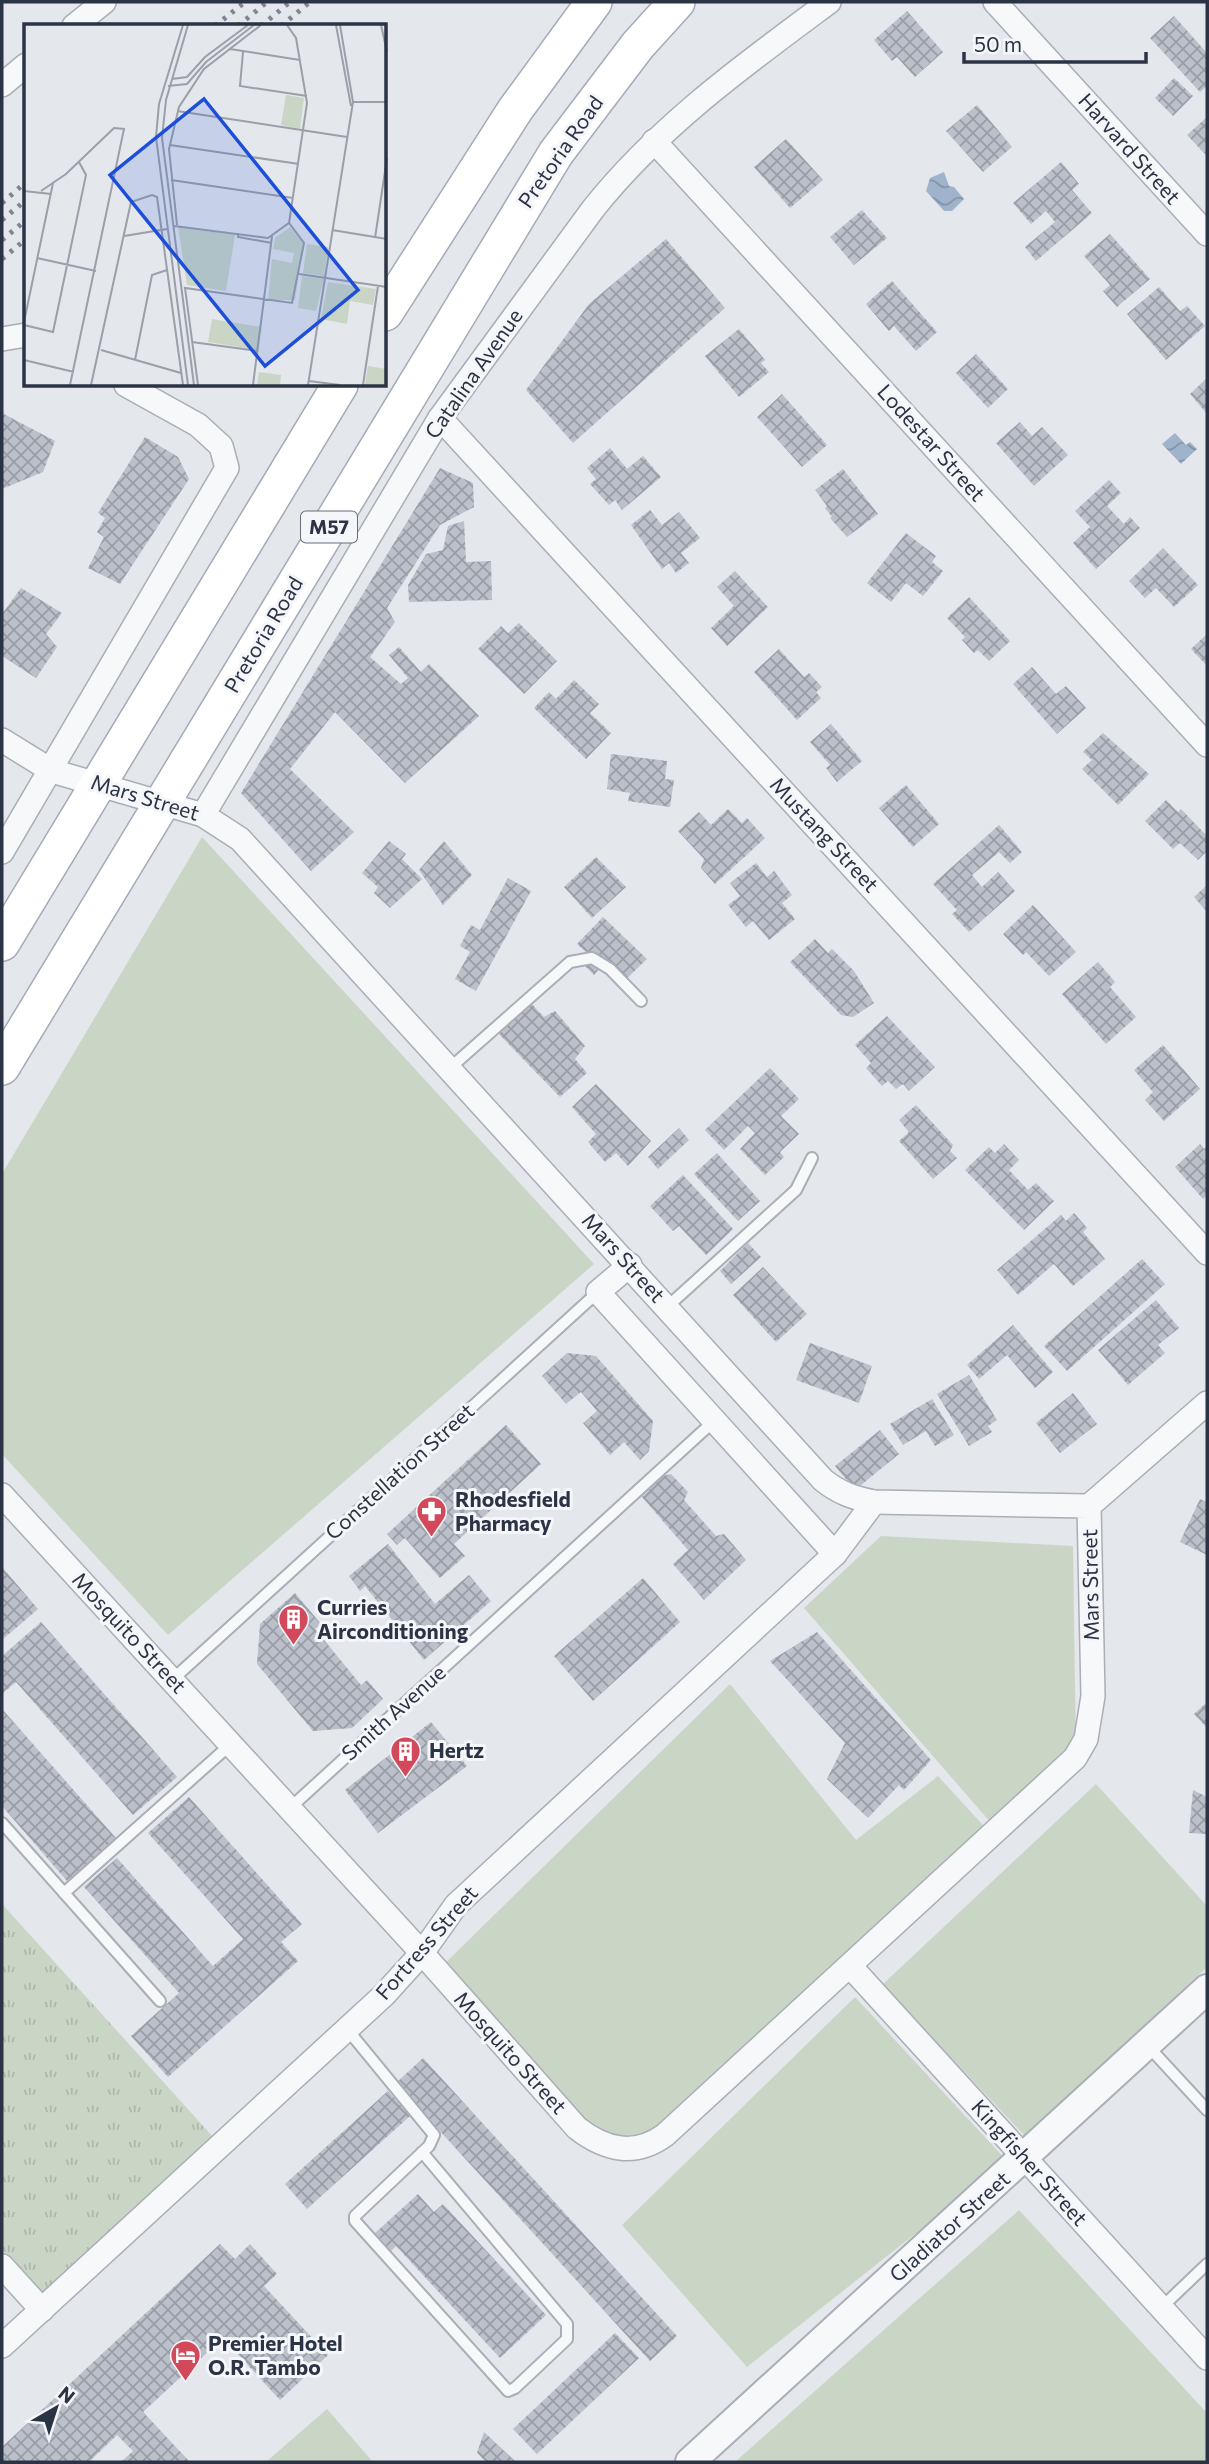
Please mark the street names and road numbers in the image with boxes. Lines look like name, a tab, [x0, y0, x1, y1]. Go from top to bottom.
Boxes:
street label: Harvard Street	[1074, 88, 1186, 208]
street label: Pretoria Road	[512, 90, 608, 212]
street label: Catalina Avenue	[419, 303, 527, 443]
street label: Lodestar Street	[873, 378, 991, 506]
road number: M57	[301, 512, 357, 542]
street label: Pretoria Road	[218, 572, 307, 697]
street label: Mars Street	[88, 768, 203, 825]
street label: Mustang Street	[766, 771, 885, 897]
street label: Mars Street	[577, 1207, 671, 1307]
street label: Constellation Street	[319, 1397, 479, 1544]
street label: Mars Street	[1076, 1529, 1103, 1641]
street label: Mosquito Street	[68, 1567, 192, 1697]
street label: Smith Avenue	[336, 1659, 450, 1765]
street label: Fortress Street	[370, 1880, 482, 2004]
street label: Mosquito Street	[450, 1986, 573, 2118]
street label: Kingfisher Street	[967, 2094, 1093, 2230]
street label: Gladiator Street	[884, 2165, 1014, 2286]

